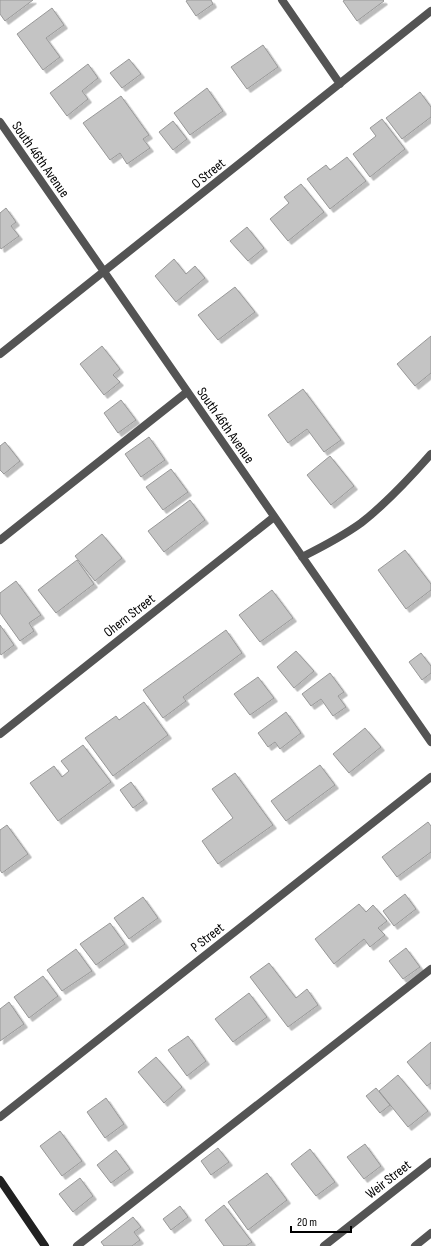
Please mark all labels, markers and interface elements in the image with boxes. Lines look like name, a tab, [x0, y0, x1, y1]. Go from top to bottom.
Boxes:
street label: South 46th Avenue	[8, 118, 73, 201]
street label: O Street	[188, 155, 229, 192]
street label: South 46th Avenue	[193, 384, 258, 467]
street label: Ohern Street	[100, 590, 158, 641]
street label: P Street	[187, 919, 227, 956]
street label: Weir Street	[362, 1156, 414, 1202]
scale bar	[291, 1208, 351, 1234]
text: 20 m	[297, 1215, 317, 1230]

